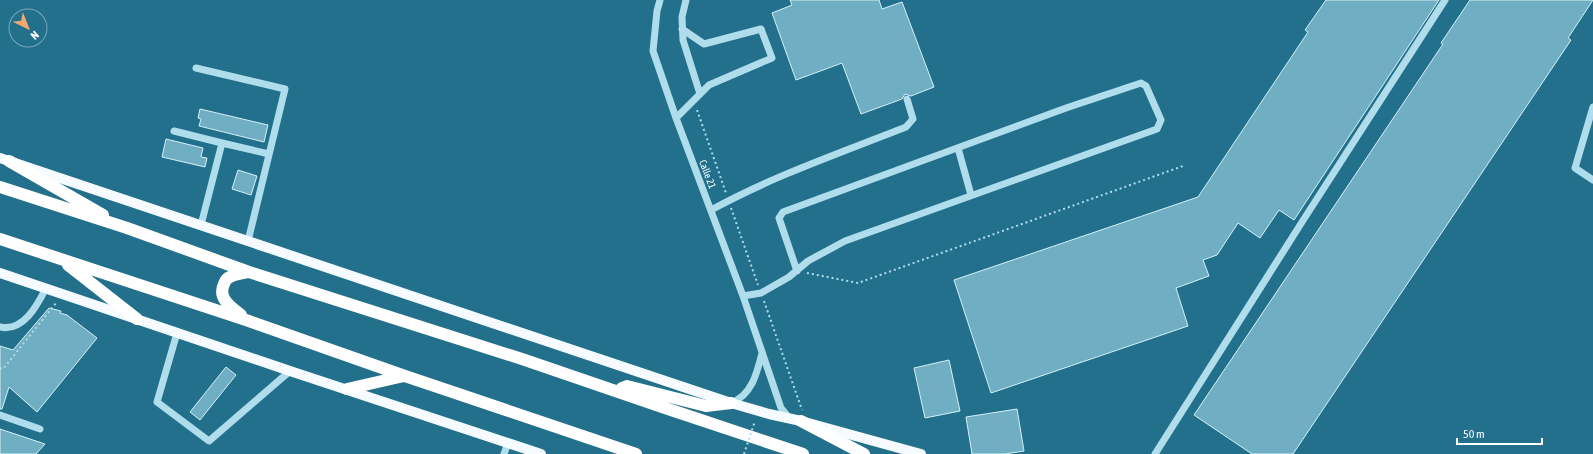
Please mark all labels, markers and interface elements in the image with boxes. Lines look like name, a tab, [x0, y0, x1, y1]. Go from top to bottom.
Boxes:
north arrow	[8, 8, 48, 48]
text: N	[28, 29, 41, 42]
street label: Calle 21	[697, 158, 718, 190]
scale bar	[1457, 420, 1542, 446]
text: 50 m	[1463, 427, 1485, 441]

